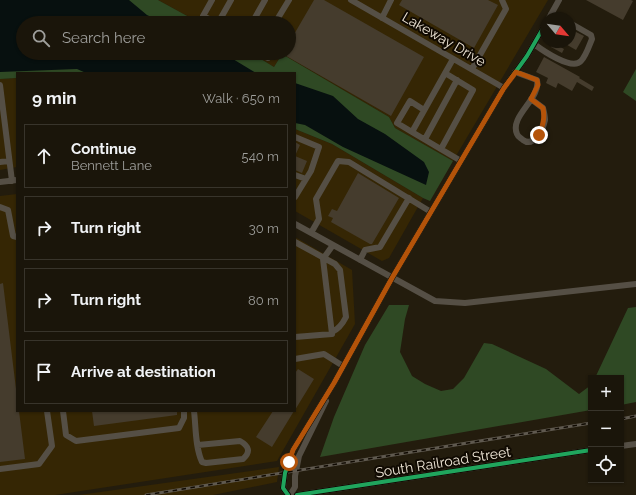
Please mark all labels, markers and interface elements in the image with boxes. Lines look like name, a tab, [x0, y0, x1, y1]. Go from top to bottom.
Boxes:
street label: Lakeway Drive	[399, 9, 489, 69]
north arrow	[540, 12, 576, 48]
search box	[16, 16, 296, 60]
icon: search	[30, 27, 52, 49]
text: Search here	[62, 29, 145, 47]
text: 9 min	[32, 88, 77, 108]
text: Walk · 650 m	[202, 91, 280, 106]
route end	[530, 126, 548, 144]
text: Continue	[71, 140, 136, 158]
icon: ahead	[33, 145, 55, 167]
text: 540 m	[242, 149, 279, 164]
text: Bennett Lane	[71, 158, 152, 173]
icon: right	[33, 217, 55, 239]
text: Turn right	[71, 219, 141, 237]
text: 30 m	[249, 221, 279, 236]
icon: right	[33, 289, 55, 311]
text: Turn right	[71, 291, 141, 309]
text: 80 m	[248, 293, 279, 308]
icon: arrive	[33, 361, 55, 383]
text: Arrive at destination	[71, 363, 216, 381]
map controls	[588, 375, 624, 483]
button: +	[588, 375, 624, 411]
button: −	[588, 411, 624, 447]
street label: South Railroad Street	[374, 443, 512, 481]
button: locate	[588, 447, 624, 483]
route start	[280, 453, 298, 471]

